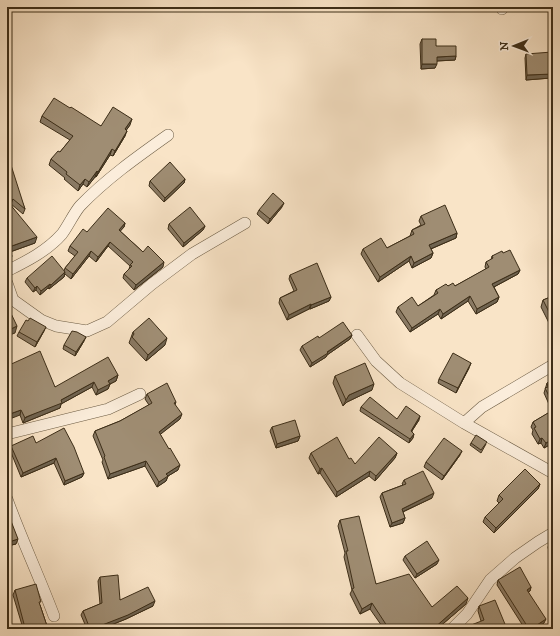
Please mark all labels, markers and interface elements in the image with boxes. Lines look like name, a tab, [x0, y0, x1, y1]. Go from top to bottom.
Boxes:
north arrow	[494, 26, 534, 66]
text: N	[498, 42, 512, 51]

